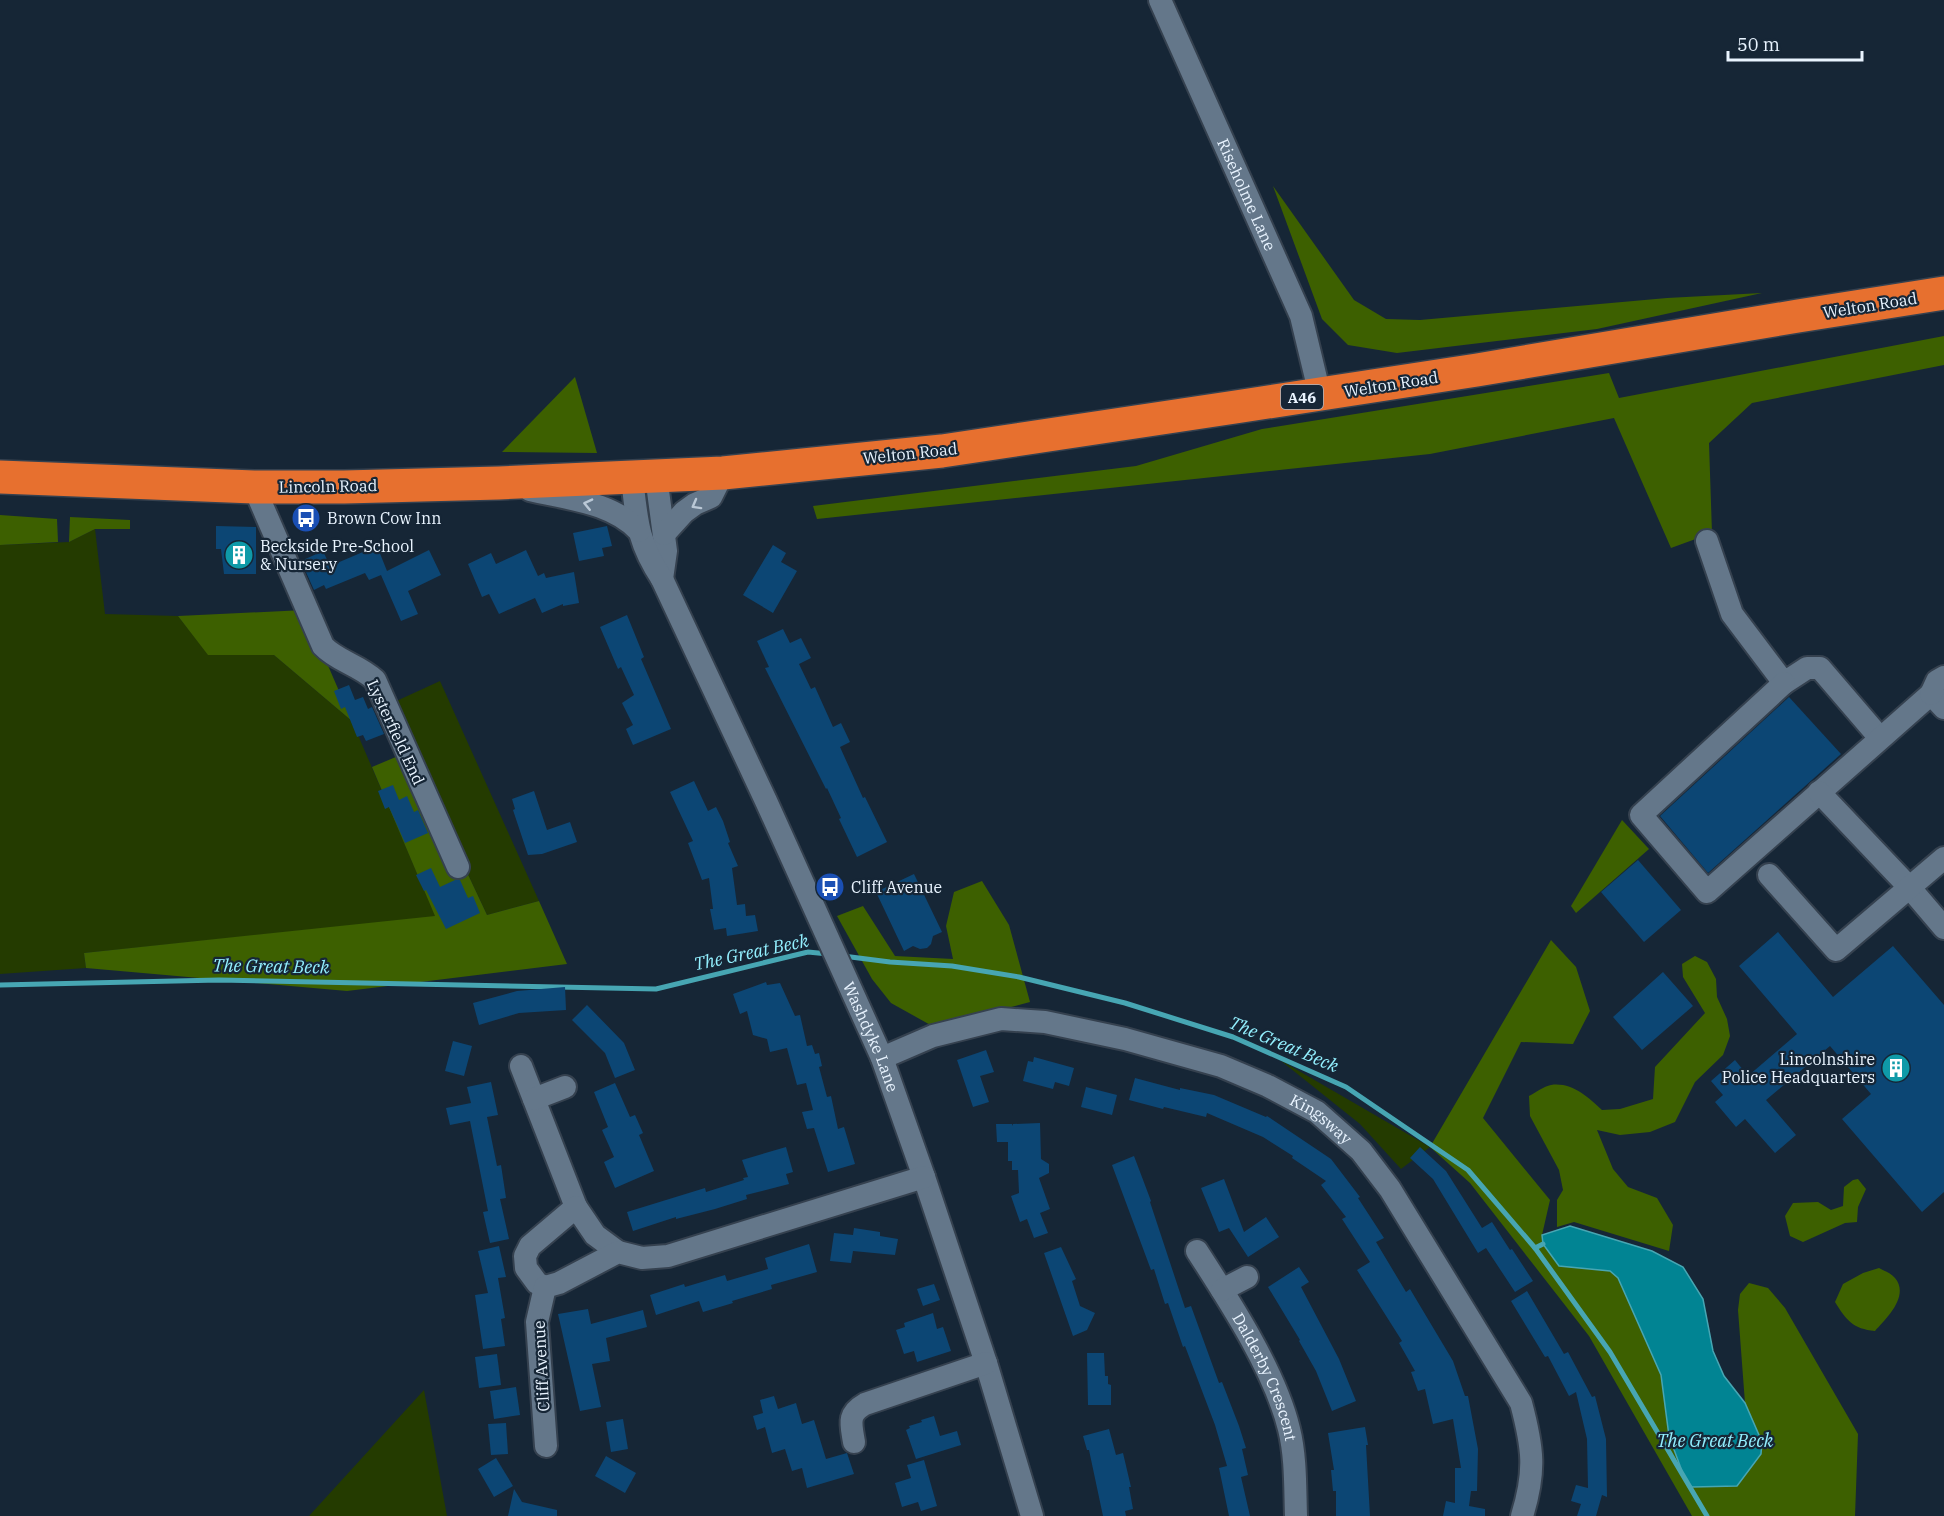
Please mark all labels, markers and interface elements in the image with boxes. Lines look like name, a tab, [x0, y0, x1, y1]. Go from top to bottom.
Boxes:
scale bar	[1728, 24, 1862, 62]
text: 50 m	[1737, 33, 1780, 56]
street label: Riseholme Lane	[1213, 135, 1281, 254]
street label: Welton Road	[1822, 288, 1919, 322]
street label: Welton Road	[1343, 367, 1440, 401]
road number: A46	[1281, 385, 1323, 409]
street label: Welton Road	[862, 438, 959, 468]
street label: Lincoln Road	[278, 475, 378, 497]
one-way arrow	[583, 498, 593, 511]
one-way arrow	[692, 498, 702, 509]
bus stop icon: Brown Cow Inn	[290, 502, 322, 534]
place label: Brown Cow Inn	[327, 508, 441, 528]
place label: Beckside Pre-School & Nursery	[260, 536, 414, 574]
building icon: Beckside Pre-School & Nursery	[223, 539, 255, 571]
street label: Lysterfield End	[363, 676, 429, 788]
bus stop icon: Cliff Avenue	[814, 871, 846, 903]
place label: Cliff Avenue	[851, 877, 942, 897]
water label: The Great Beck	[691, 929, 811, 975]
water label: The Great Beck	[212, 953, 330, 979]
street label: Washdyke Lane	[839, 978, 903, 1094]
water label: The Great Beck	[1226, 1011, 1343, 1078]
place label: Lincolnshire Police Headquarters	[1722, 1049, 1875, 1087]
building icon: Lincolnshire Police Headquarters	[1880, 1052, 1912, 1084]
street label: Kingsway	[1287, 1090, 1356, 1149]
street label: Dalderby Crescent	[1228, 1309, 1301, 1443]
street label: Cliff Avenue	[529, 1320, 553, 1412]
water label: The Great Beck	[1657, 1429, 1774, 1452]

